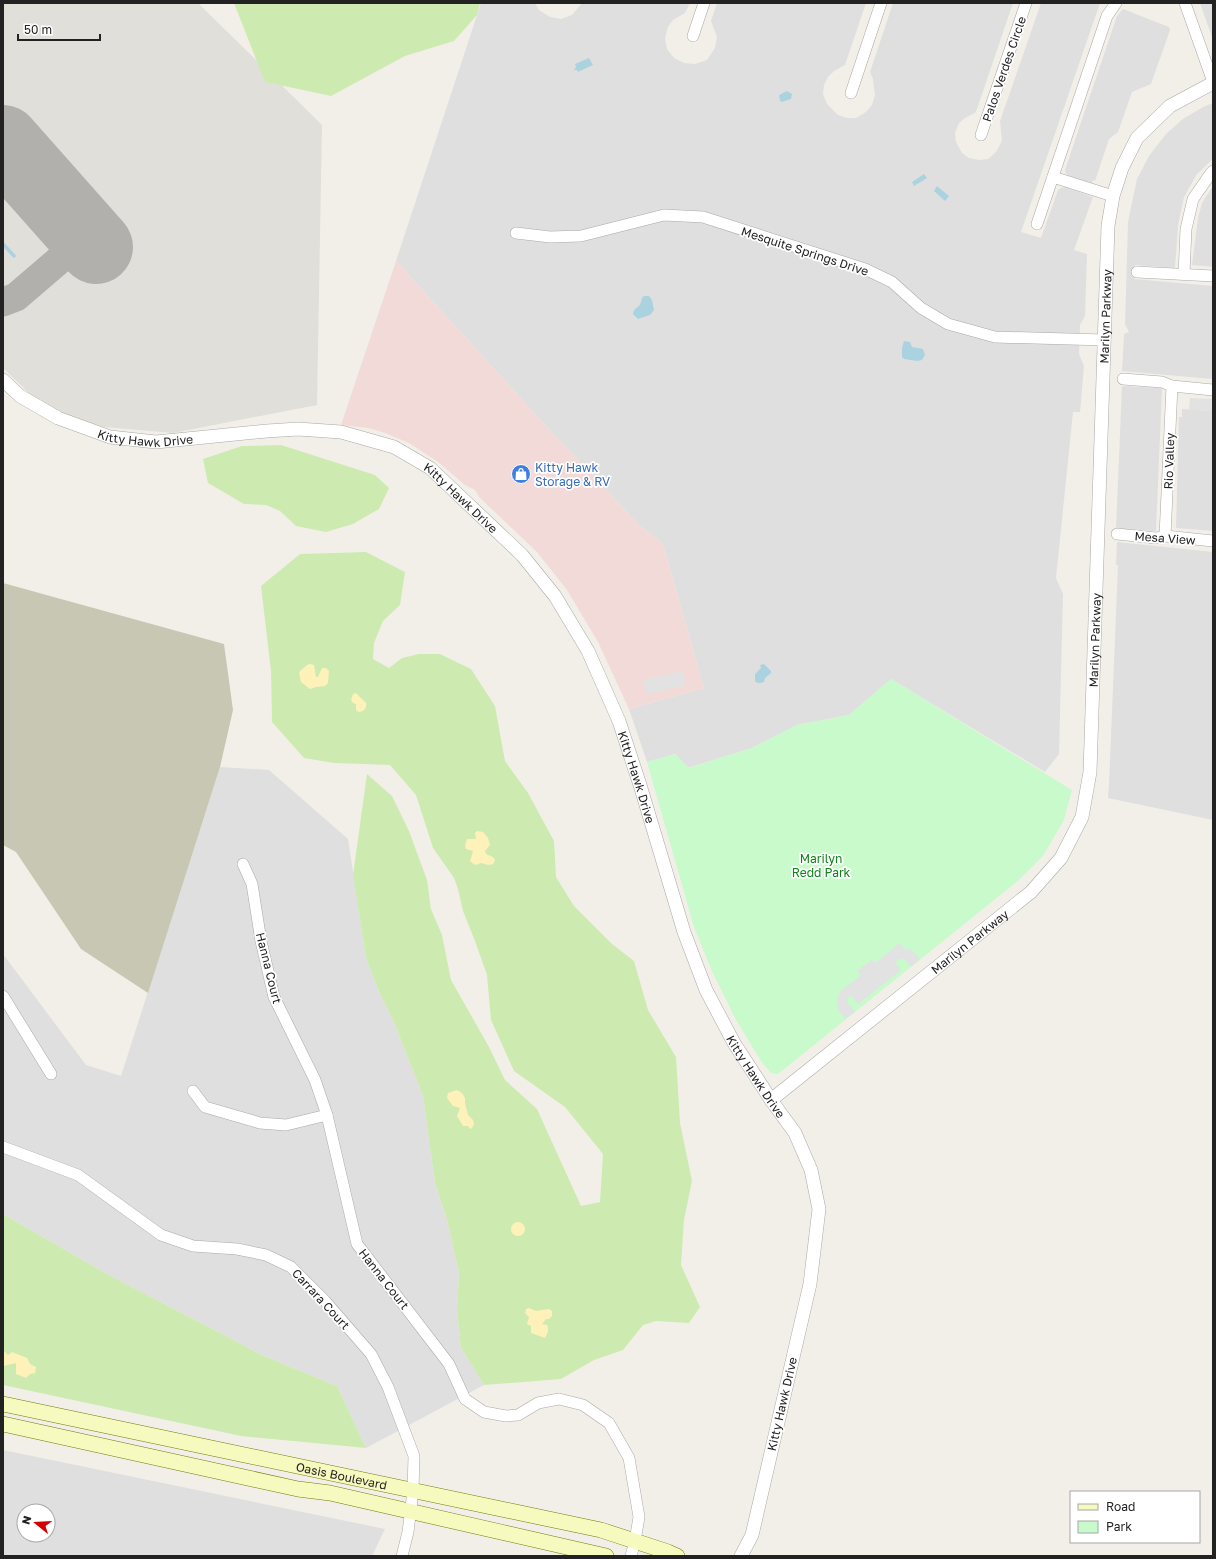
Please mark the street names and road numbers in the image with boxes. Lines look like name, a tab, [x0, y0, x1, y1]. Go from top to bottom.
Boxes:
street label: Palos Verdes Circle	[979, 14, 1029, 124]
street label: Mesquite Springs Drive	[739, 223, 871, 279]
street label: Marilyn Parkway	[1096, 269, 1114, 364]
street label: Kitty Hawk Drive	[96, 426, 194, 450]
street label: Rio Valley	[1161, 432, 1177, 490]
street label: Kitty Hawk Drive	[422, 459, 501, 536]
street label: Mesa View	[1134, 528, 1196, 548]
street label: Marilyn Parkway	[1085, 592, 1103, 688]
street label: Kitty Hawk Drive	[615, 729, 658, 825]
street label: Marilyn Parkway	[928, 906, 1011, 977]
street label: Hanna Court	[253, 931, 285, 1005]
street label: Kitty Hawk Drive	[724, 1032, 789, 1121]
street label: Hanna Court	[356, 1246, 412, 1312]
street label: Carrara Court	[289, 1265, 353, 1333]
street label: Kitty Hawk Drive	[764, 1356, 800, 1452]
street label: Oasis Boulevard	[295, 1458, 388, 1492]

